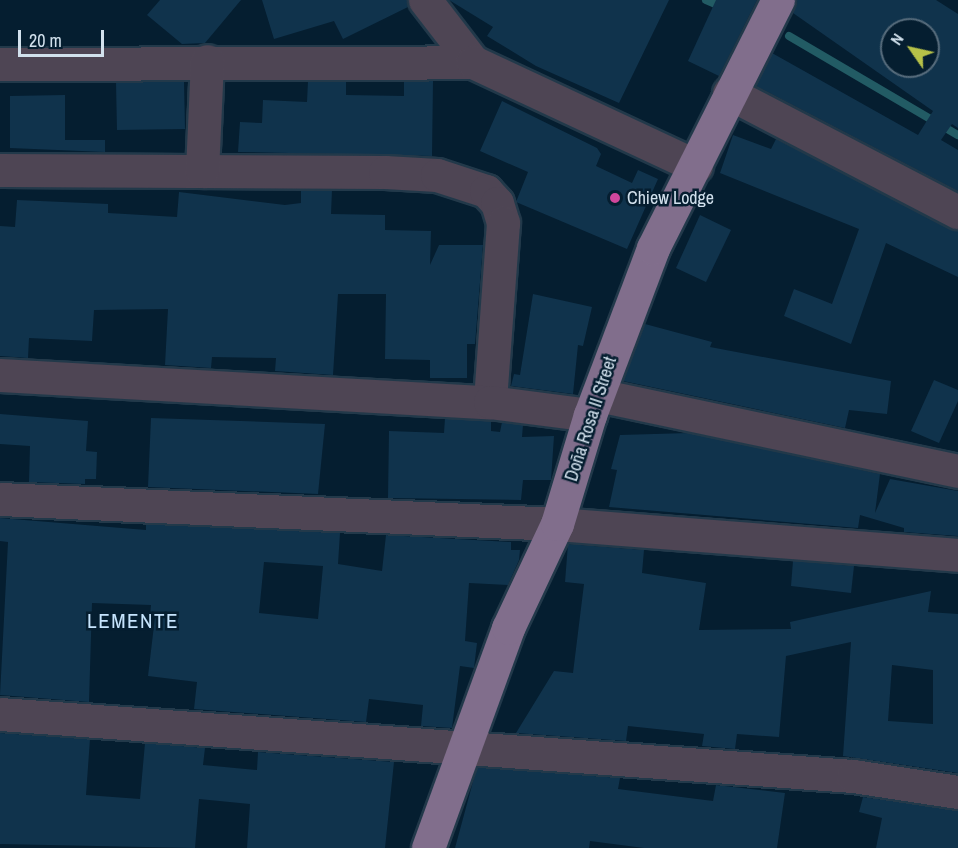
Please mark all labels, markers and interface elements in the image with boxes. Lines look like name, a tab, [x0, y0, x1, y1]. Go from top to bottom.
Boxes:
scale bar	[21, 18, 106, 56]
north arrow	[880, 18, 940, 78]
text: 20 m	[29, 28, 62, 53]
text: N	[885, 29, 909, 49]
place label: Chiew Lodge	[627, 187, 714, 209]
marker: Chiew Lodge	[608, 191, 622, 205]
street label: Doña Rosa II Street	[561, 354, 621, 484]
district label: LEMENTE	[87, 608, 179, 634]

